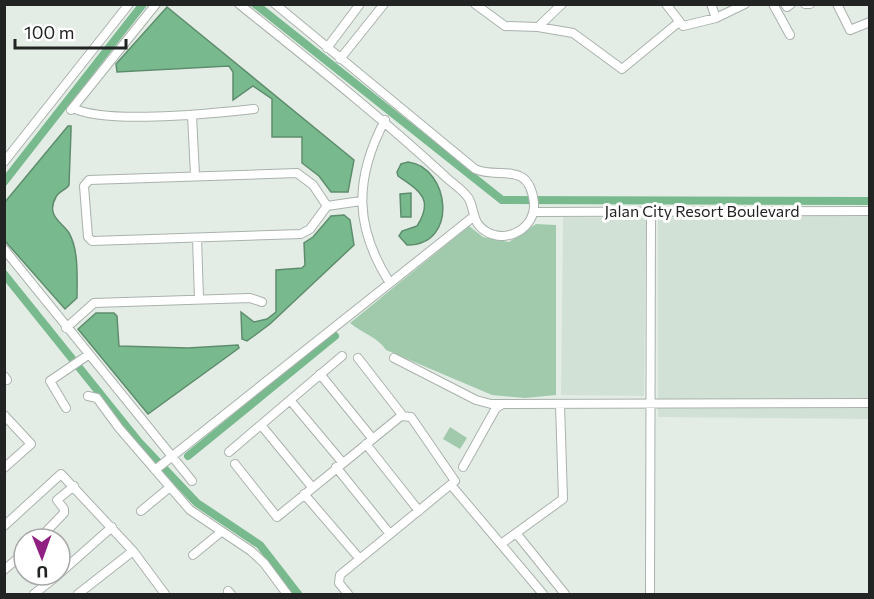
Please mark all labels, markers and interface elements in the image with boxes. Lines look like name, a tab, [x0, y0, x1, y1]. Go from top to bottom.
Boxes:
scale bar	[15, 12, 126, 50]
text: 100 m	[24, 21, 74, 43]
street label: Jalan City Resort Boulevard	[604, 201, 800, 220]
north arrow	[12, 527, 72, 587]
text: U	[36, 563, 48, 582]

